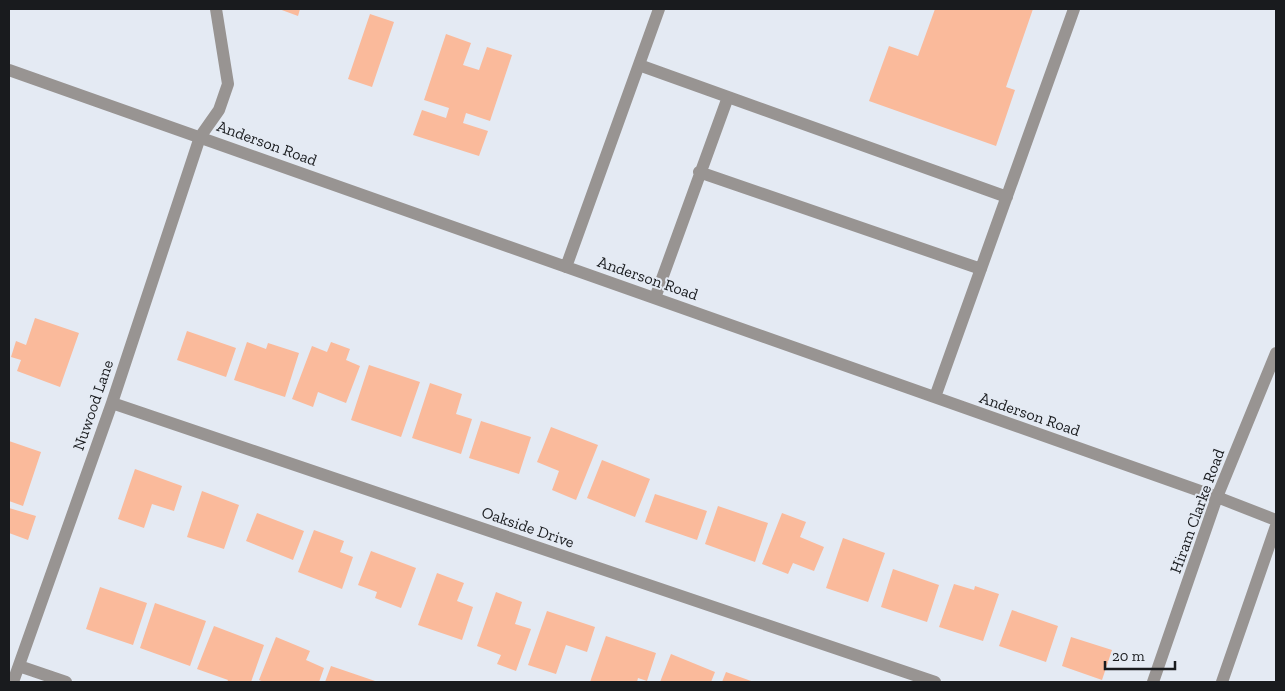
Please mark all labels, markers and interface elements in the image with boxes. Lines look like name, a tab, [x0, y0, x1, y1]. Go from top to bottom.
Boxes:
street label: Anderson Road	[214, 116, 320, 170]
street label: Anderson Road	[595, 252, 701, 304]
street label: Nuwood Lane	[69, 357, 117, 453]
street label: Anderson Road	[977, 388, 1083, 440]
street label: Hiram Clarke Road	[1166, 446, 1228, 576]
street label: Oakside Drive	[479, 502, 577, 552]
scale bar	[1105, 638, 1175, 670]
text: 20 m	[1112, 647, 1145, 665]

